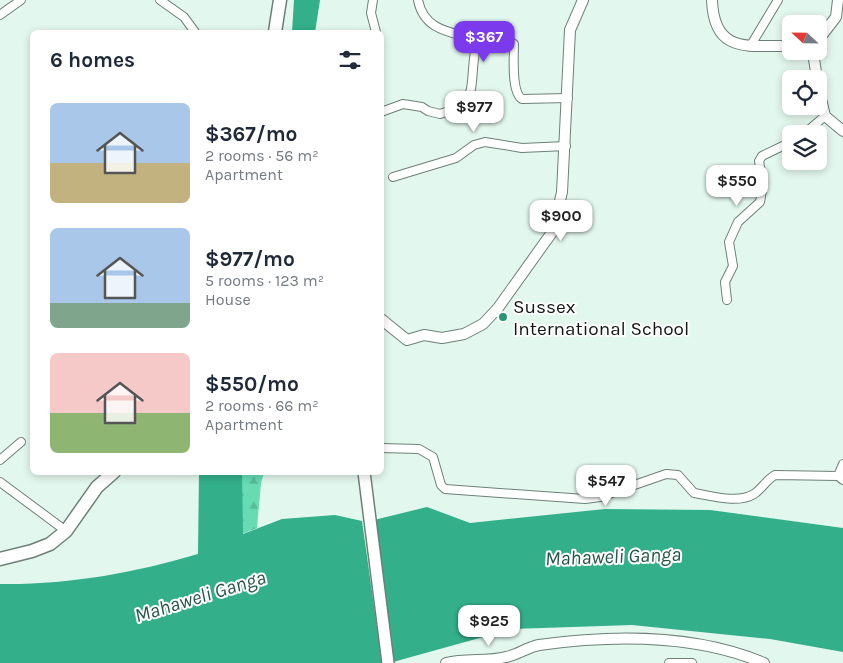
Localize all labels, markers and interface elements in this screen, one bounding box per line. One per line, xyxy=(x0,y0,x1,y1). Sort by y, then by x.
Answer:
north arrow xyxy=(782,15,828,60)
map controls xyxy=(782,15,827,170)
pin: $367 xyxy=(454,20,514,63)
text: $367 xyxy=(465,27,503,46)
icon: filters xyxy=(336,46,364,74)
text: 6 homes xyxy=(50,48,135,72)
button: locate xyxy=(782,70,827,115)
pin: $977 xyxy=(444,90,504,133)
text: $977 xyxy=(456,97,492,116)
text: $367/mo xyxy=(205,122,297,146)
icon: home xyxy=(90,123,150,183)
button: layers xyxy=(782,125,827,170)
text: 2 rooms · 56 m² xyxy=(205,146,319,165)
pin: $550 xyxy=(707,164,767,207)
text: Apartment xyxy=(205,165,283,184)
text: $550 xyxy=(717,171,757,190)
pin: $900 xyxy=(531,200,591,242)
text: $900 xyxy=(540,206,582,225)
text: $977/mo xyxy=(205,247,295,271)
icon: home xyxy=(90,248,150,308)
text: 5 rooms · 123 m² xyxy=(205,271,324,290)
text: House xyxy=(205,290,251,309)
place label: Sussex International School xyxy=(513,296,689,340)
marker: Sussex International School xyxy=(497,311,509,323)
text: $550/mo xyxy=(205,372,299,396)
icon: home xyxy=(90,373,150,433)
text: 2 rooms · 66 m² xyxy=(205,396,319,415)
text: Apartment xyxy=(205,415,283,434)
pin: $547 xyxy=(576,464,636,507)
text: $547 xyxy=(587,471,625,490)
water label: Mahaweli Ganga xyxy=(545,543,681,570)
water label: Mahaweli Ganga xyxy=(132,566,269,627)
pin: $925 xyxy=(459,604,519,647)
text: $925 xyxy=(469,611,509,630)

